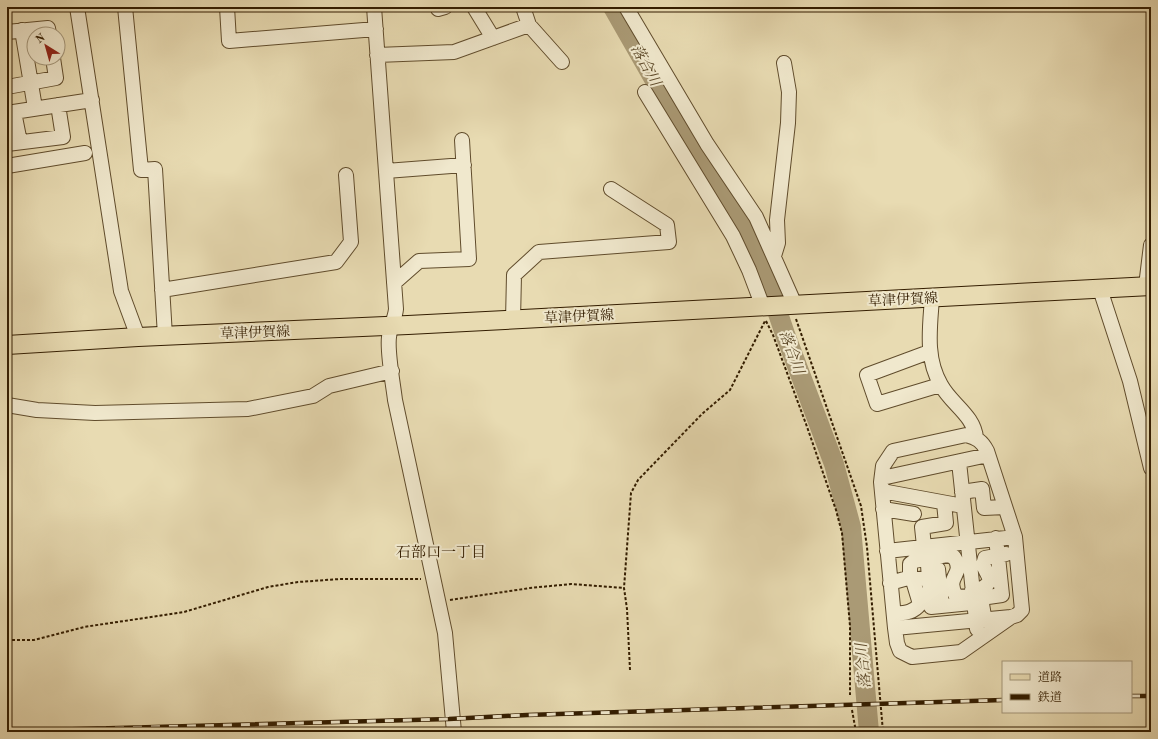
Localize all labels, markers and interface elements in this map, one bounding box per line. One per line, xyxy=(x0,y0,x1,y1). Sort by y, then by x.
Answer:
north arrow xyxy=(26,26,66,66)
text: N xyxy=(34,32,48,46)
water label: 落合川 xyxy=(627,41,665,91)
street label: 草津伊賀線 xyxy=(868,290,938,309)
street label: 草津伊賀線 xyxy=(544,307,614,326)
street label: 草津伊賀線 xyxy=(220,324,290,341)
water label: 落合川 xyxy=(776,328,808,378)
district label: 石部口一丁目 xyxy=(396,544,486,561)
water label: 落合川 xyxy=(853,641,874,689)
legend xyxy=(1002,661,1132,713)
text: 道路 xyxy=(1038,670,1062,684)
text: 鉄道 xyxy=(1037,690,1062,704)

